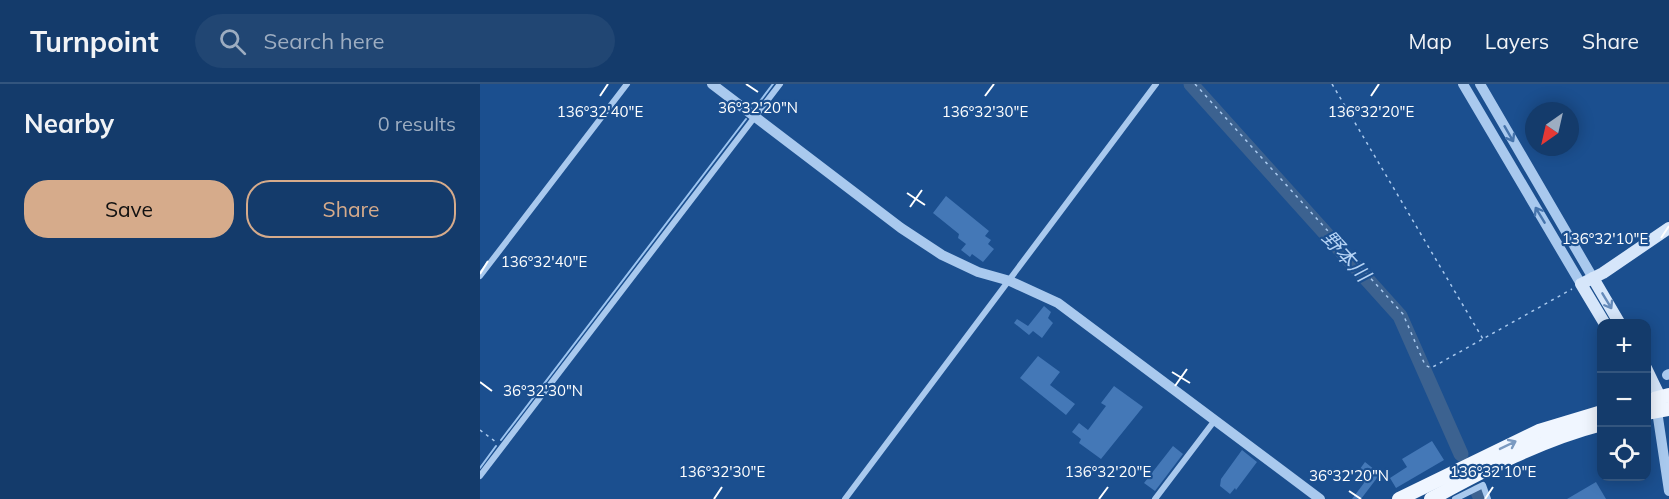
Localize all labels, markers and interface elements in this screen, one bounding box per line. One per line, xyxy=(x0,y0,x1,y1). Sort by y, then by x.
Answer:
search box xyxy=(195,14,615,68)
text: Turnpoint xyxy=(30,24,159,59)
icon: search xyxy=(216,25,249,58)
text: Search here xyxy=(264,27,384,55)
text: Map xyxy=(1409,28,1452,54)
text: Layers xyxy=(1485,28,1549,54)
text: Share xyxy=(1582,28,1639,54)
text: 36°32'20"N xyxy=(718,98,798,117)
text: 136°32'40"E xyxy=(557,102,643,121)
text: 136°32'30"E xyxy=(942,102,1028,121)
text: 136°32'20"E xyxy=(1328,102,1414,121)
north arrow xyxy=(1525,102,1579,156)
text: Nearby xyxy=(24,107,114,140)
text: 0 results xyxy=(378,111,456,136)
one-way arrow xyxy=(1504,125,1516,142)
button: Save xyxy=(24,180,234,238)
button: Share xyxy=(246,180,456,238)
one-way arrow xyxy=(1534,207,1546,224)
water label: 野本川 xyxy=(1317,225,1377,288)
text: 136°32'10"E xyxy=(1562,229,1648,248)
text: 136°32'40"E xyxy=(501,252,587,271)
one-way arrow xyxy=(1601,292,1613,309)
map controls xyxy=(1597,319,1651,481)
button: + xyxy=(1597,319,1651,373)
button: − xyxy=(1597,373,1651,427)
text: 36°32'30"N xyxy=(503,381,583,400)
button: locate xyxy=(1597,427,1651,481)
one-way arrow xyxy=(1499,439,1517,451)
text: 136°32'30"E xyxy=(679,462,765,481)
text: 136°32'20"E xyxy=(1065,462,1151,481)
text: 136°32'10"E xyxy=(1450,462,1536,481)
text: 36°32'20"N xyxy=(1309,466,1389,485)

